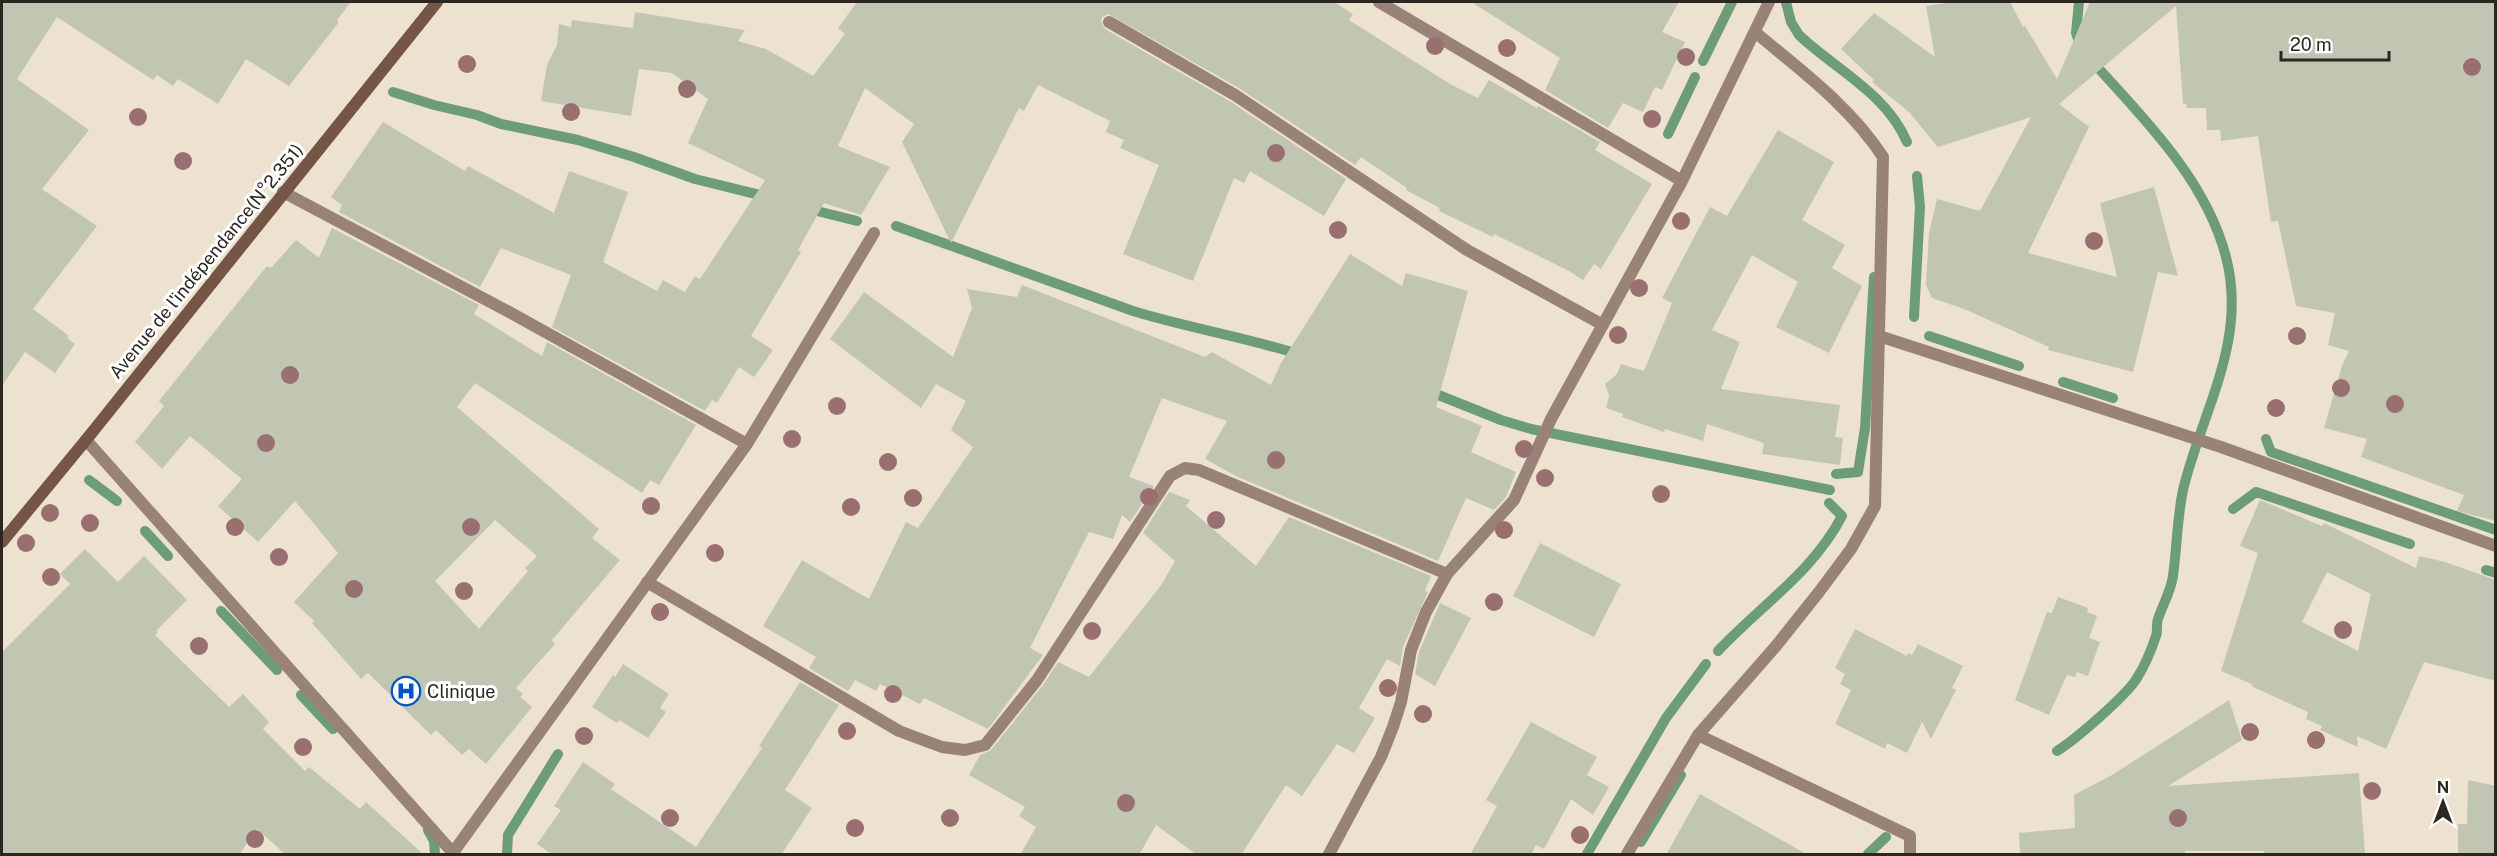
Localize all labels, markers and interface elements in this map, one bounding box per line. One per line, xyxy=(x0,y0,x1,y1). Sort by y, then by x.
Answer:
scale bar xyxy=(2281,24,2389,62)
text: 20 m xyxy=(2290,34,2332,55)
street label: Avenue de l'indépendance(N°2.351) xyxy=(105,140,307,382)
hospital icon: Clinique xyxy=(390,675,422,707)
place label: Clinique xyxy=(427,681,496,702)
north arrow xyxy=(2413,772,2473,832)
text: N xyxy=(2437,778,2449,797)

